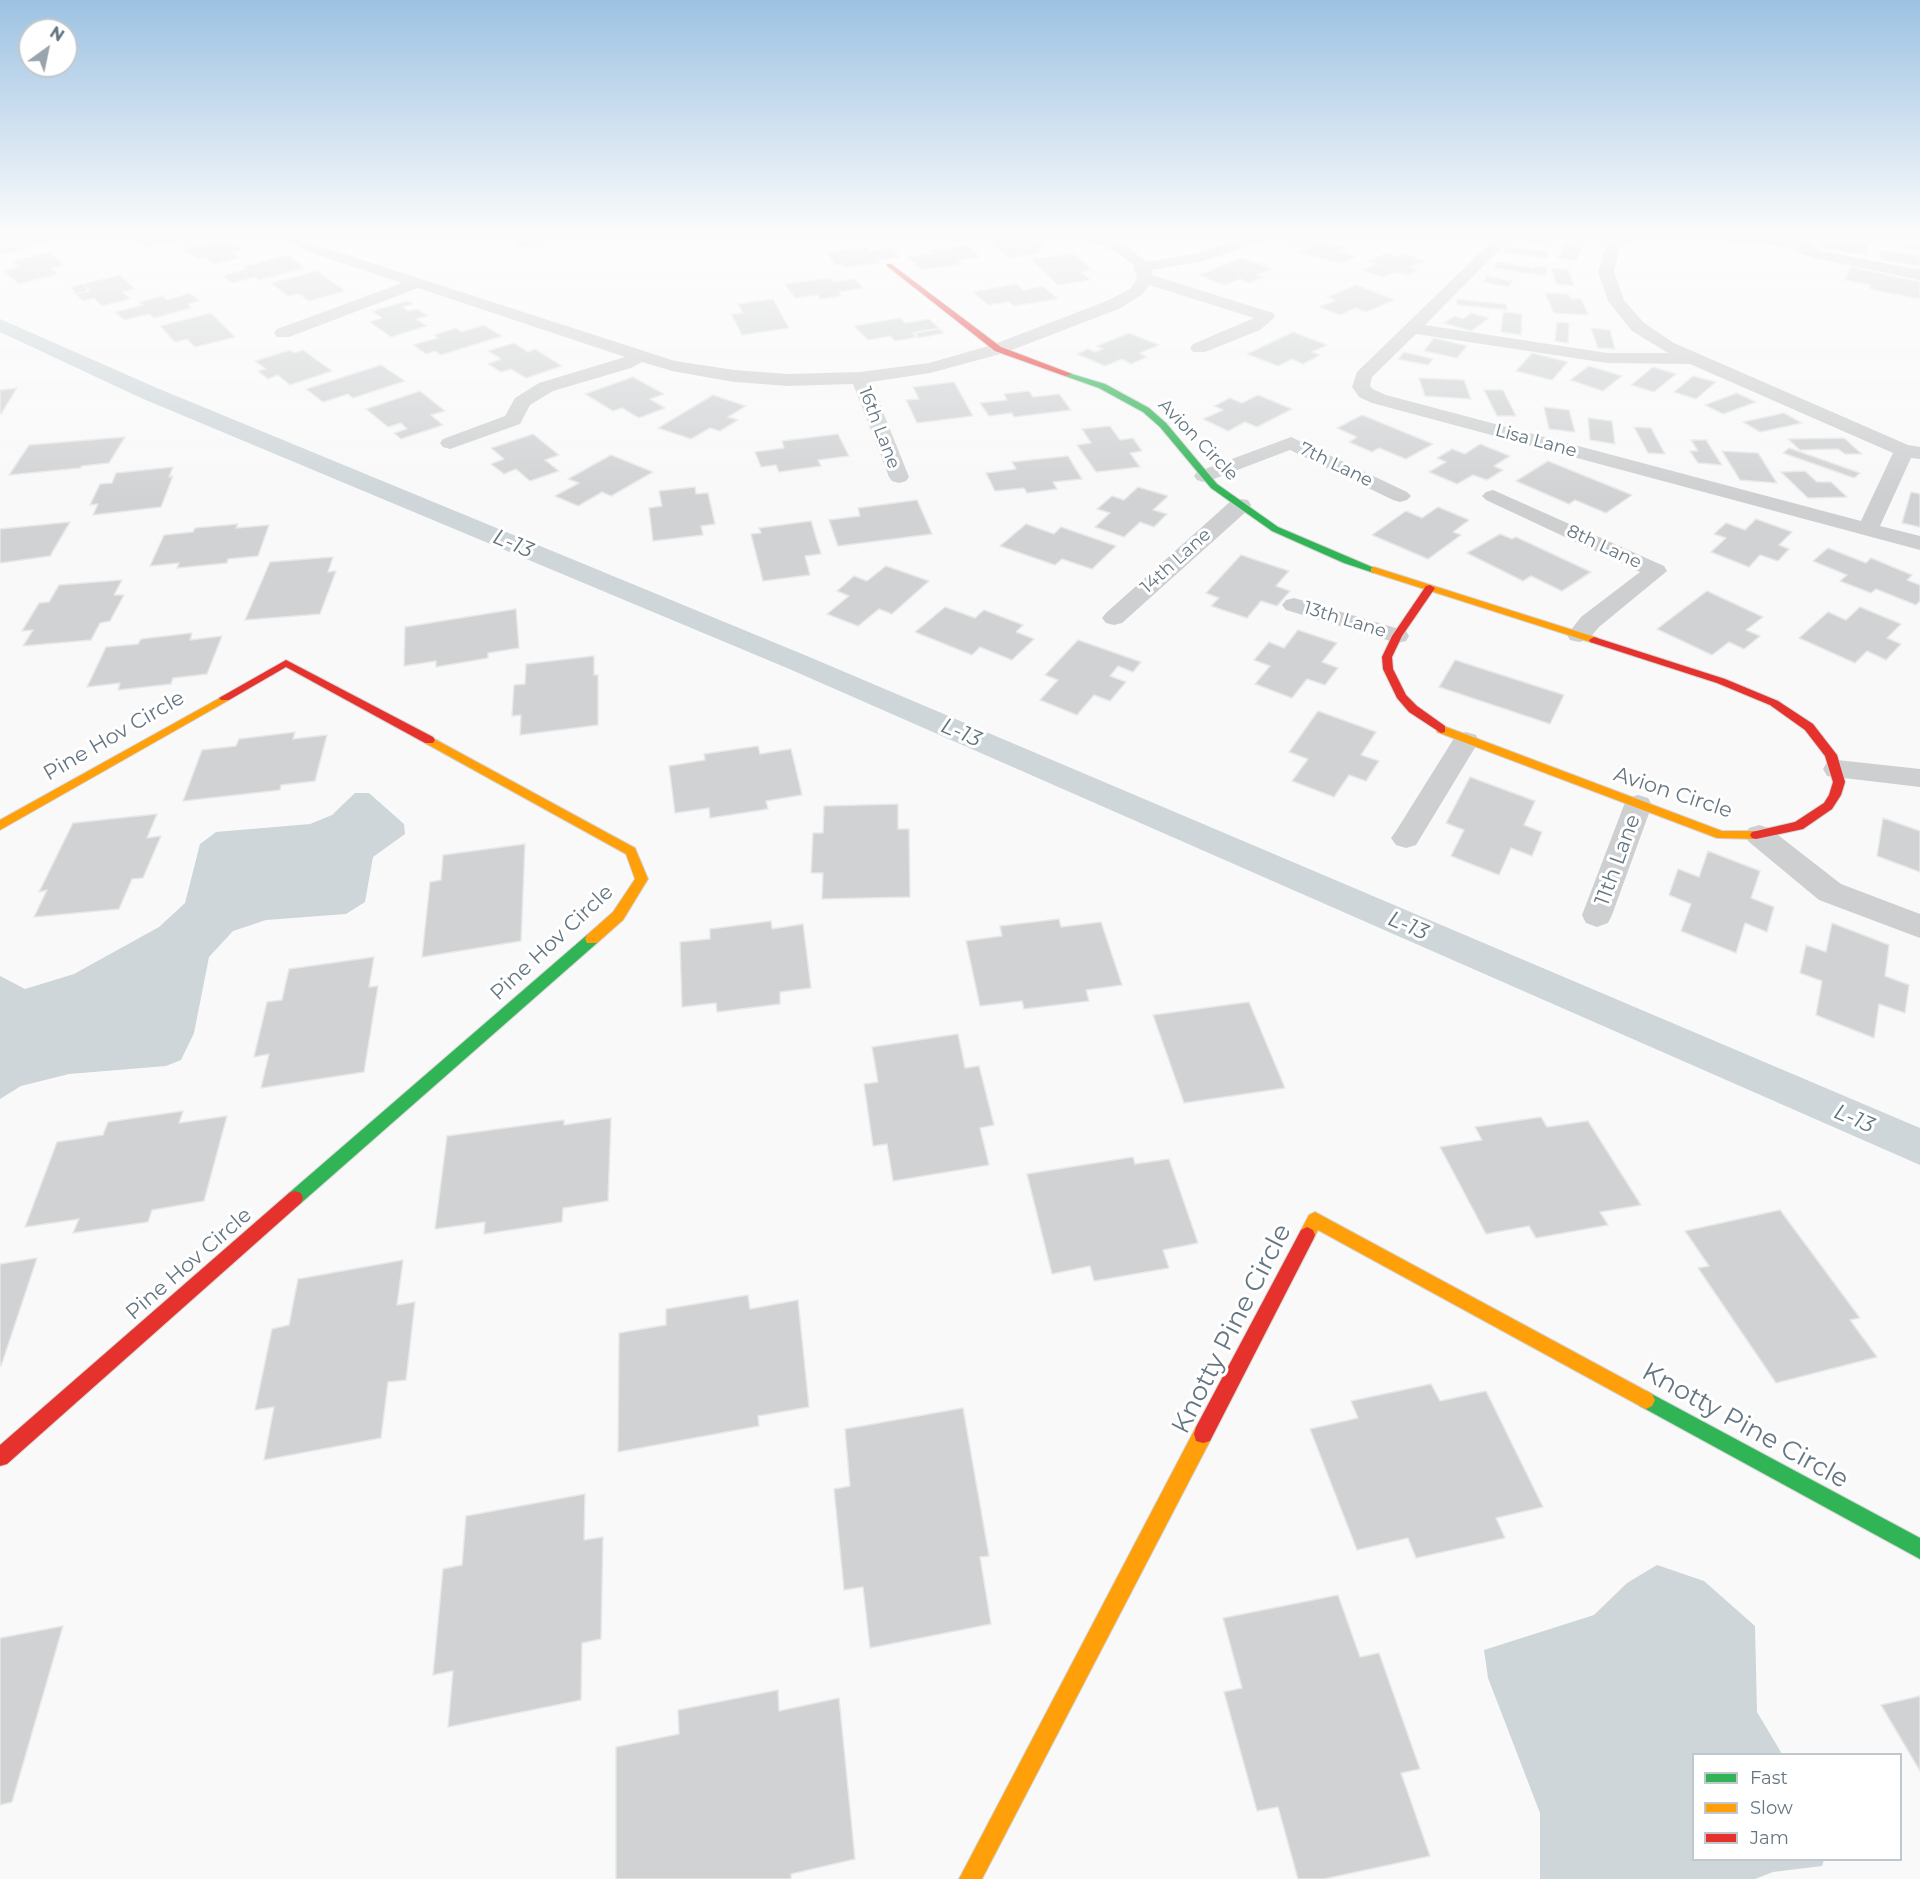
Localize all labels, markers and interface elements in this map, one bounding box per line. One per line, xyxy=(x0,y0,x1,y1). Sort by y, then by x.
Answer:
north arrow xyxy=(18,18,78,78)
text: N xyxy=(46,23,68,46)
street label: 16th Lane xyxy=(854,384,904,472)
street label: Avion Circle xyxy=(1154,395,1242,485)
street label: Lisa Lane xyxy=(1493,420,1579,462)
street label: 7th Lane xyxy=(1296,438,1376,492)
street label: 8th Lane xyxy=(1563,520,1645,574)
water label: L-13 xyxy=(489,524,537,564)
street label: 14th Lane xyxy=(1137,524,1215,598)
street label: 13th Lane xyxy=(1301,597,1389,643)
street label: Pine Hov Circle xyxy=(39,685,189,787)
water label: L-13 xyxy=(937,713,985,753)
street label: Avion Circle xyxy=(1611,762,1735,824)
street label: 11th Lane xyxy=(1590,811,1646,909)
street label: Pine Hov Circle xyxy=(485,880,619,1006)
water label: L-13 xyxy=(1384,906,1432,946)
water label: L-13 xyxy=(1830,1099,1878,1139)
street label: Pine Hov Circle xyxy=(121,1202,257,1326)
street label: Knotty Pine Circle xyxy=(1166,1219,1298,1439)
street label: Knotty Pine Circle xyxy=(1636,1356,1854,1496)
legend xyxy=(1692,1753,1902,1861)
text: Fast xyxy=(1750,1767,1788,1789)
text: Slow xyxy=(1750,1797,1793,1819)
text: Jam xyxy=(1750,1827,1789,1849)

